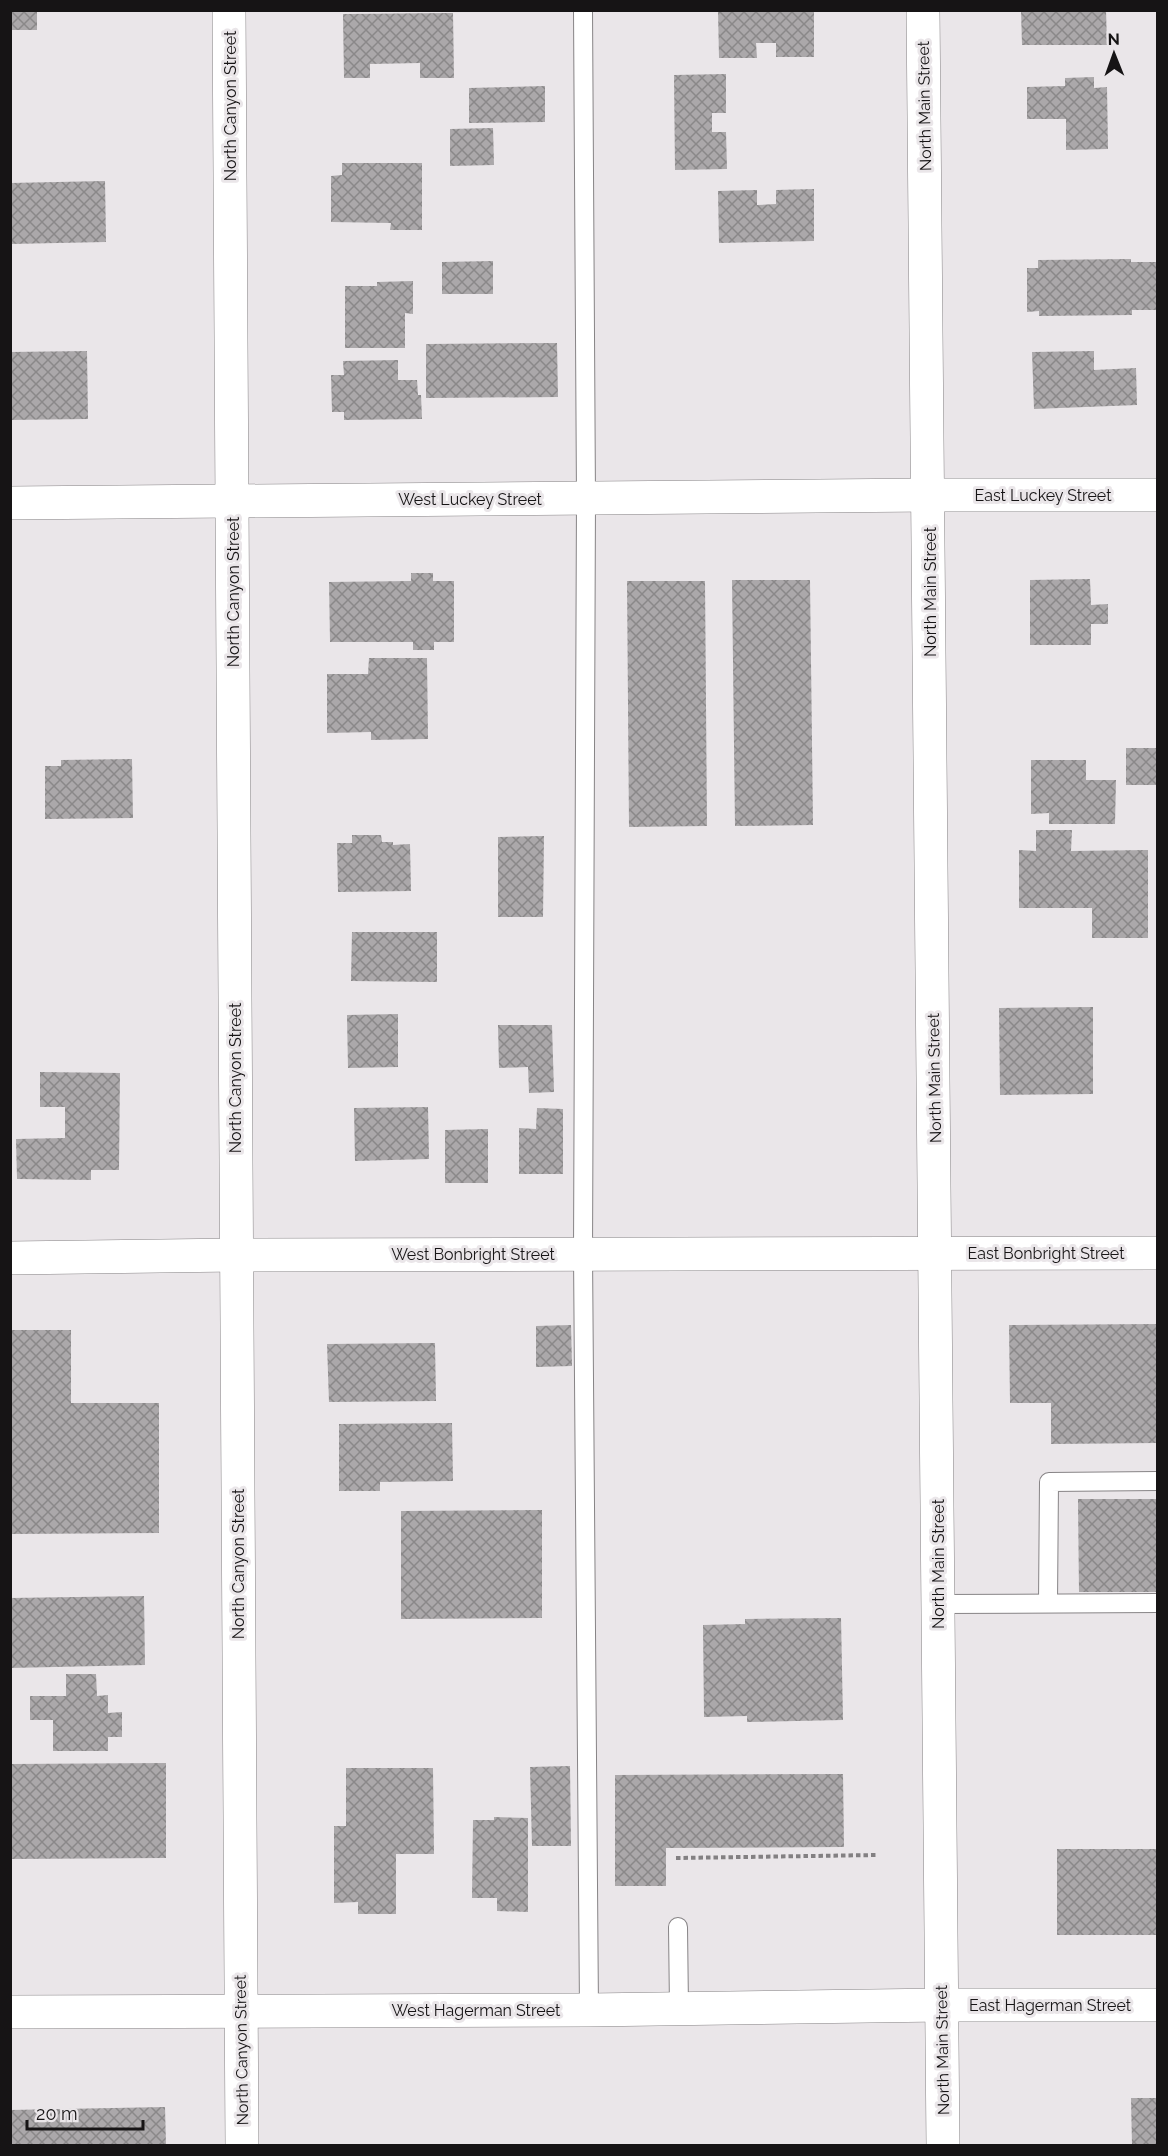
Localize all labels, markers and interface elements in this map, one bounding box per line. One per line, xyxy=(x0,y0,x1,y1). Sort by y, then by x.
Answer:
north arrow xyxy=(1084,24,1144,84)
street label: North Canyon Street xyxy=(221,30,240,181)
text: N xyxy=(1107,30,1120,49)
street label: North Main Street xyxy=(914,40,935,171)
street label: East Luckey Street xyxy=(974,486,1112,505)
street label: West Luckey Street xyxy=(398,490,542,509)
street label: North Canyon Street xyxy=(224,516,243,667)
street label: North Main Street xyxy=(921,526,940,657)
street label: North Canyon Street xyxy=(226,1002,245,1153)
street label: North Main Street xyxy=(924,1012,945,1143)
street label: East Bonbright Street xyxy=(968,1244,1125,1263)
street label: West Bonbright Street xyxy=(391,1245,555,1264)
street label: North Canyon Street xyxy=(229,1488,248,1639)
street label: North Main Street xyxy=(929,1498,948,1629)
street label: North Canyon Street xyxy=(231,1974,252,2125)
street label: North Main Street xyxy=(932,1984,953,2115)
street label: East Hagerman Street xyxy=(969,1996,1132,2015)
street label: West Hagerman Street xyxy=(392,2001,561,2020)
scale bar xyxy=(27,2093,142,2131)
text: 20 m xyxy=(36,2103,78,2124)

